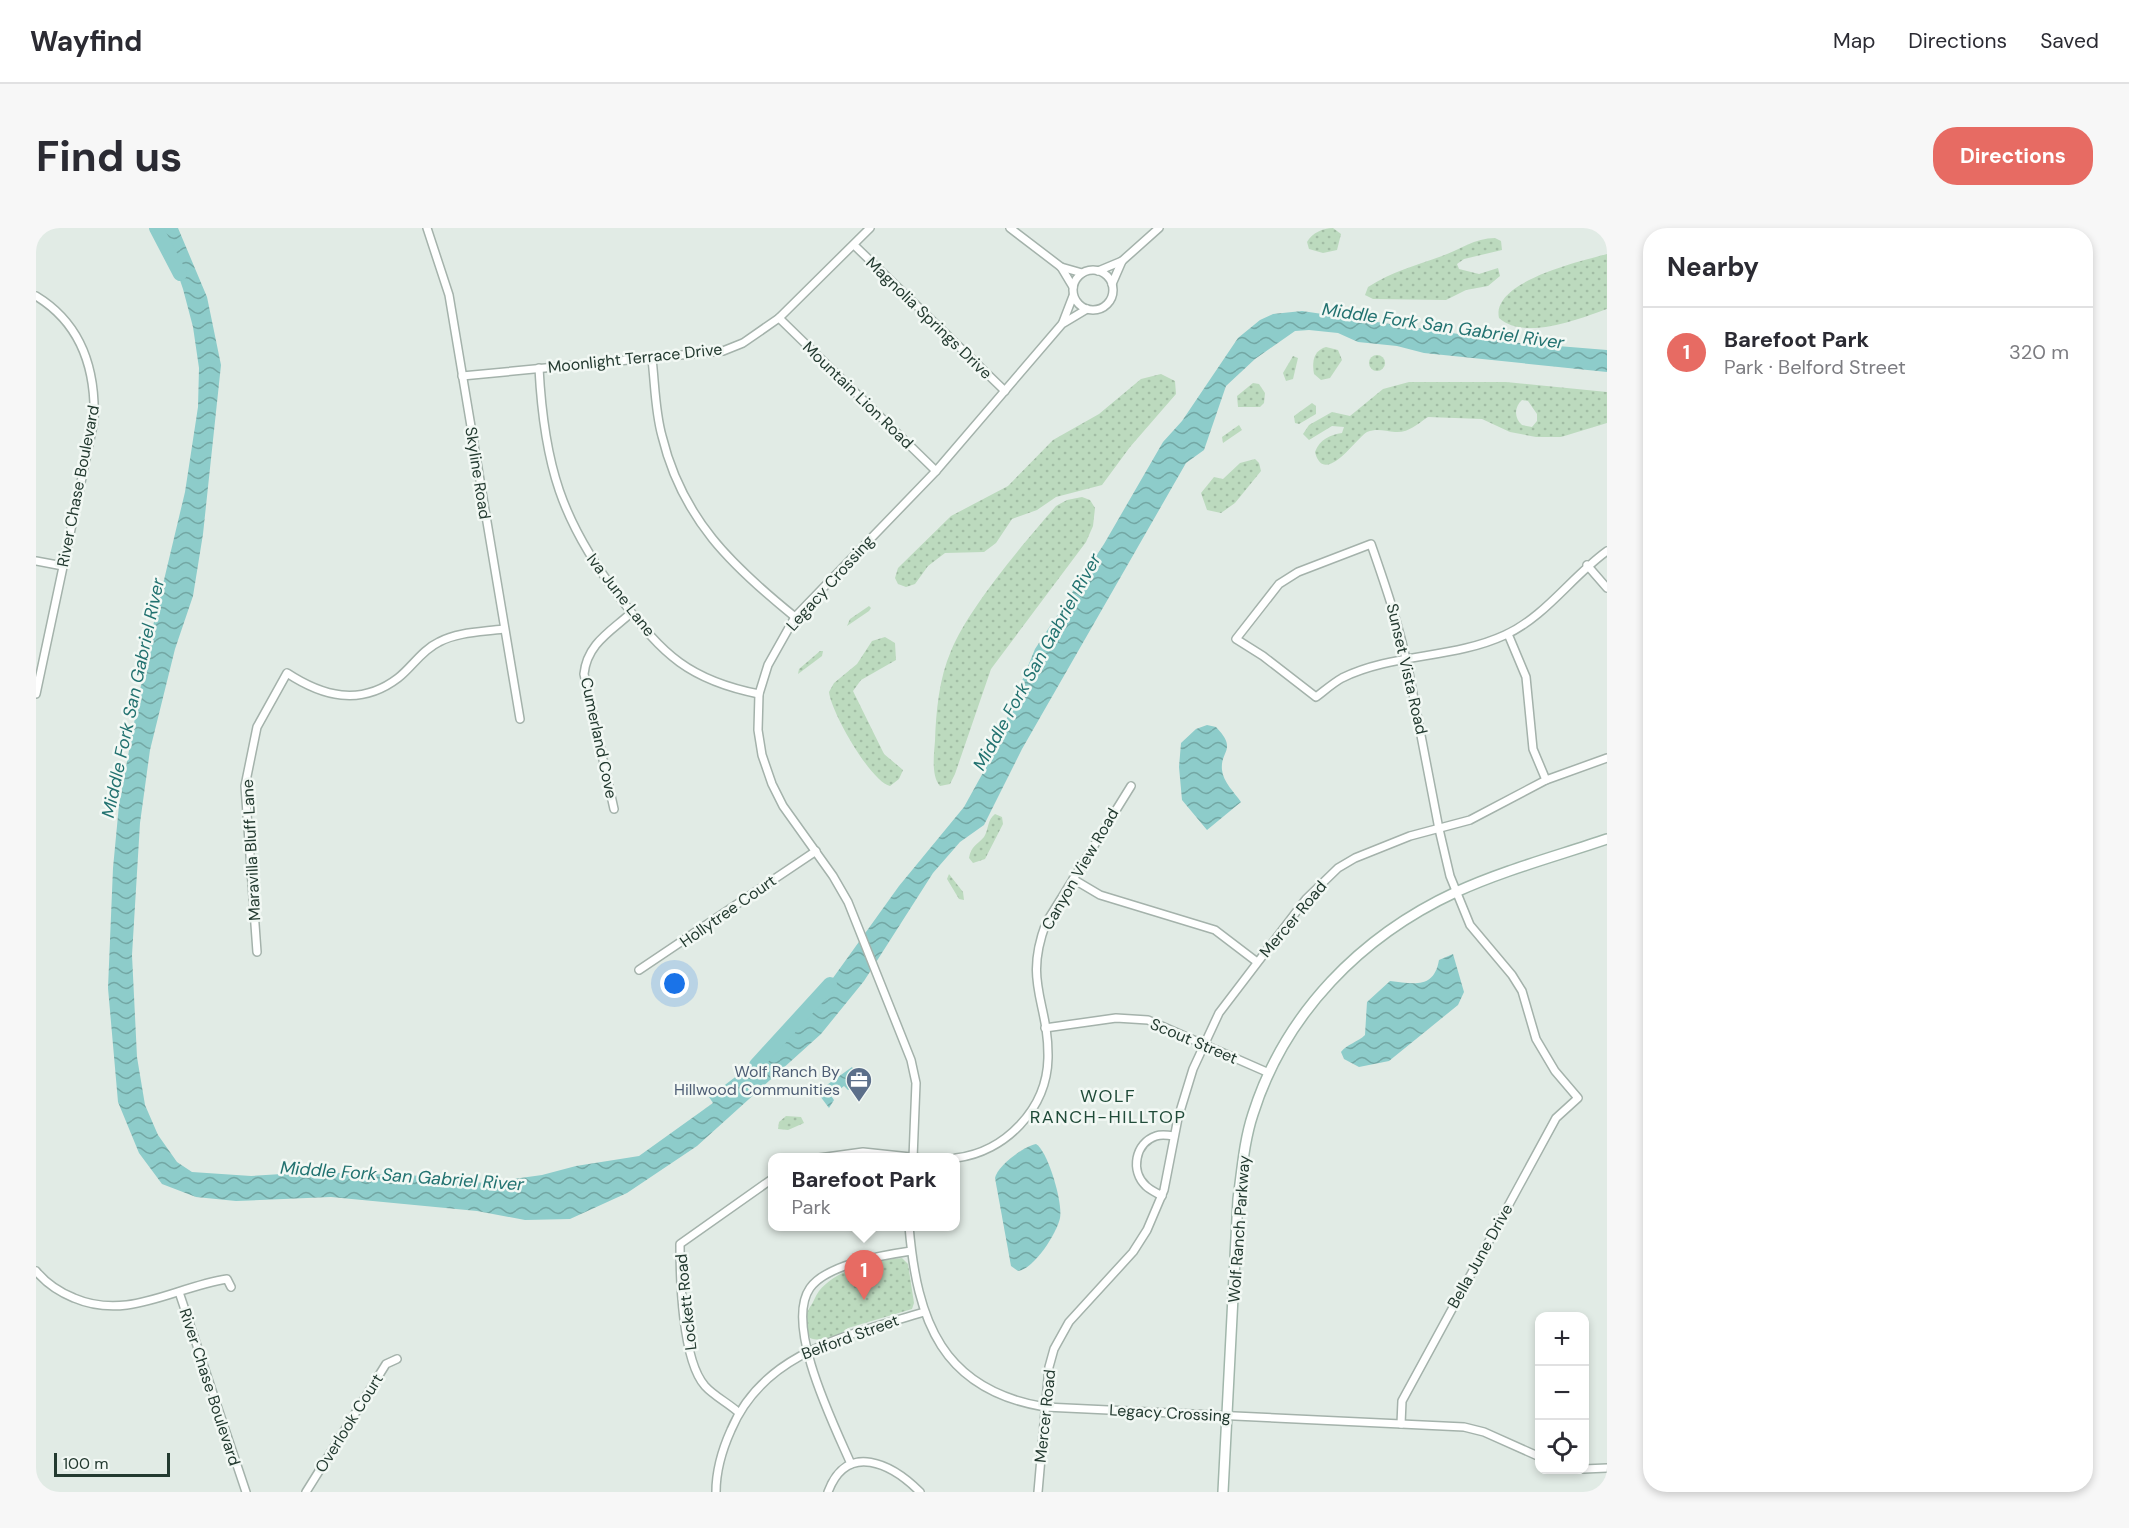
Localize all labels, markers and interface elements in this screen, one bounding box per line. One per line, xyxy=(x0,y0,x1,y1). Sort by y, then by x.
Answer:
text: Wayfind xyxy=(30,23,142,60)
text: Map xyxy=(1833,27,1875,55)
text: Directions xyxy=(1908,27,2007,55)
text: Saved xyxy=(2040,27,2099,55)
button: Directions xyxy=(1933,127,2093,185)
text: Find us xyxy=(36,129,182,184)
text: Nearby xyxy=(1667,250,1759,284)
street label: Magnolia Springs Drive xyxy=(861,252,997,384)
water label: Middle Fork San Gabriel River xyxy=(1320,297,1567,355)
text: Barefoot Park xyxy=(1724,325,1869,354)
street label: Mountain Lion Road xyxy=(798,337,918,453)
street label: Moonlight Terrace Drive xyxy=(547,338,723,378)
text: 1 xyxy=(1683,339,1690,365)
text: 320 m xyxy=(2009,339,2069,365)
text: Park · Belford Street xyxy=(1724,354,1906,380)
street label: River Chase Boulevard xyxy=(52,403,104,569)
street label: Skyline Road xyxy=(460,425,496,521)
street label: Legacy Crossing xyxy=(781,531,879,635)
water label: Middle Fork San Gabriel River xyxy=(967,548,1107,775)
street label: Iva June Lane xyxy=(582,549,660,641)
water label: Middle Fork San Gabriel River xyxy=(96,575,170,820)
street label: Sunset Vista Road xyxy=(1382,601,1432,737)
street label: Cumerland Cove xyxy=(576,675,622,801)
street label: Maravilla Bluff Lane xyxy=(237,779,265,921)
street label: Canyon View Road xyxy=(1037,804,1123,934)
street label: Hollytree Court xyxy=(676,870,780,952)
street label: Mercer Road xyxy=(1255,876,1331,962)
your location xyxy=(660,969,689,998)
street label: Scout Street xyxy=(1147,1013,1241,1069)
place label: Wolf Ranch By Hillwood Communities xyxy=(674,1061,840,1100)
office icon: Wolf Ranch By Hillwood Communities xyxy=(844,1065,874,1103)
district label: WOLF RANCH-HILLTOP xyxy=(1030,1084,1186,1129)
popup xyxy=(768,1153,960,1231)
street label: Wolf Ranch Parkway xyxy=(1223,1154,1255,1304)
water label: Middle Fork San Gabriel River xyxy=(279,1156,526,1197)
text: Barefoot Park xyxy=(791,1165,937,1194)
text: Park xyxy=(791,1194,831,1220)
street label: Bella June Drive xyxy=(1443,1200,1517,1312)
pin: 1 xyxy=(844,1250,884,1300)
street label: Lockett Road xyxy=(670,1253,702,1351)
street label: River Chase Boulevard xyxy=(175,1306,245,1468)
street label: Belford Street xyxy=(798,1310,902,1364)
map controls xyxy=(1535,1312,1589,1474)
button: + xyxy=(1535,1312,1589,1366)
button: − xyxy=(1535,1366,1589,1420)
street label: Mercer Road xyxy=(1030,1368,1060,1464)
street label: Overlook Court xyxy=(310,1370,388,1476)
street label: Legacy Crossing xyxy=(1109,1399,1231,1427)
button: locate xyxy=(1535,1420,1589,1474)
scale bar xyxy=(54,1450,170,1478)
text: 100 m xyxy=(63,1453,108,1474)

